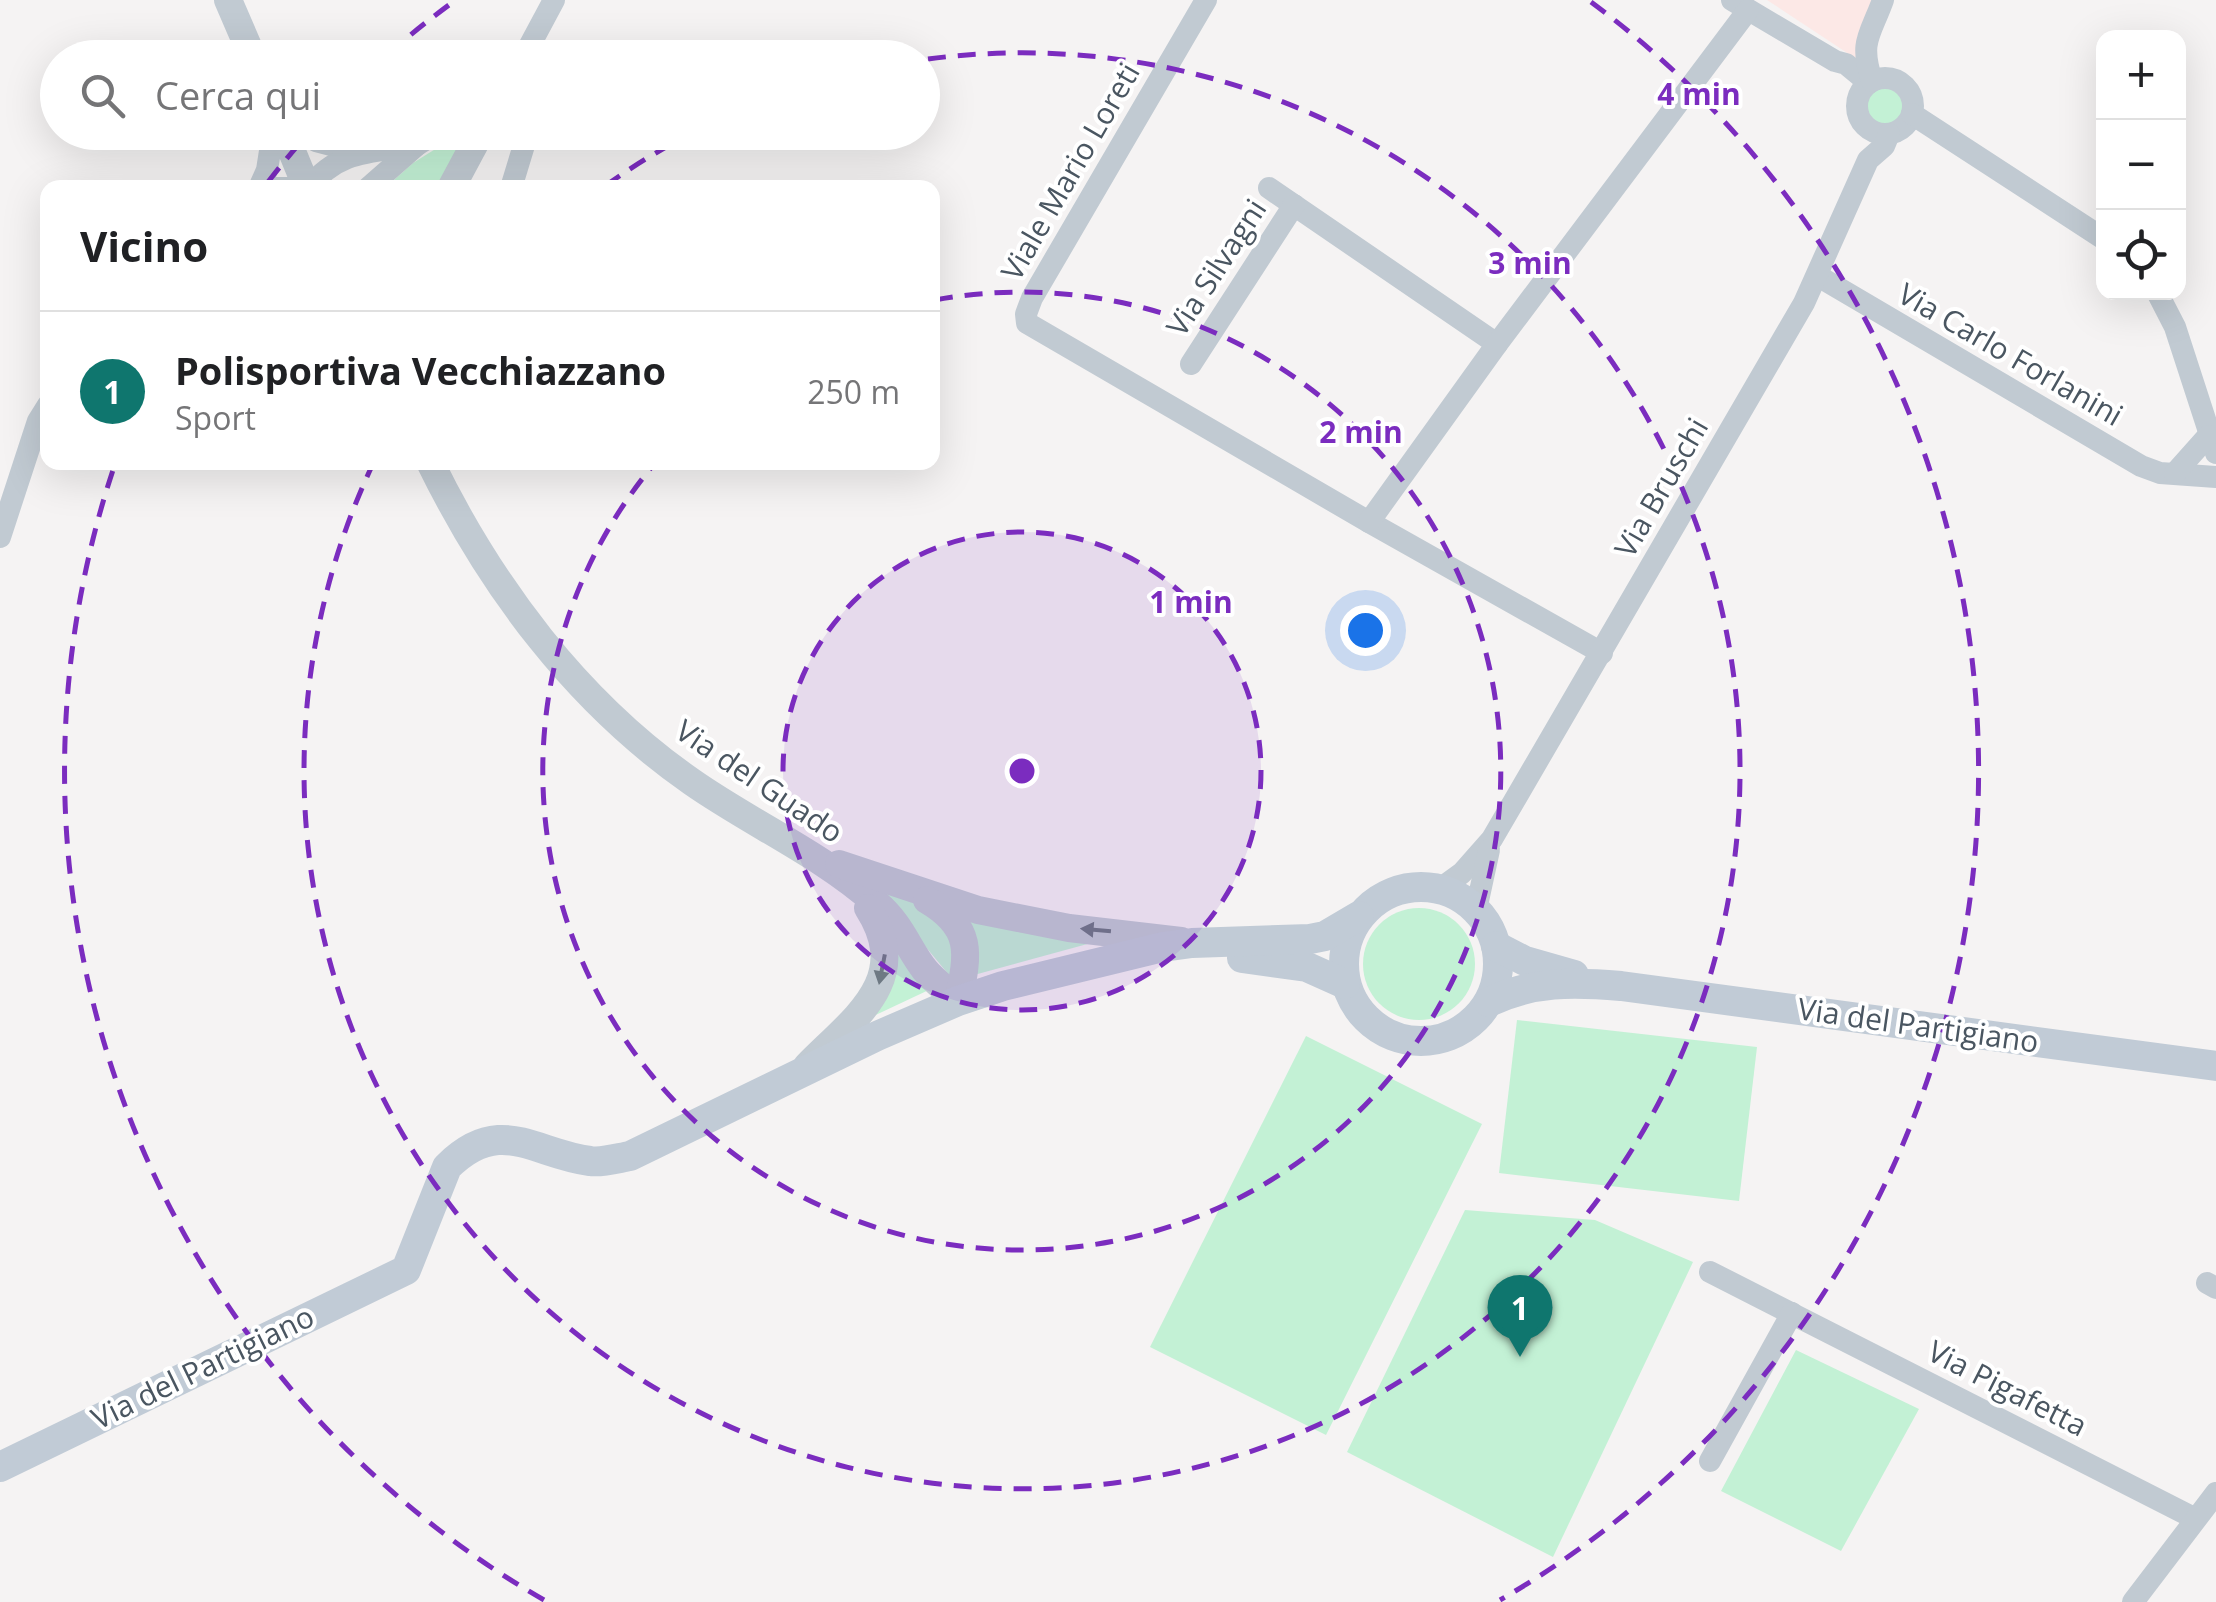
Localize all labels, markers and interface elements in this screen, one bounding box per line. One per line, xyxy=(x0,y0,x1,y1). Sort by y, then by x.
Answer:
map controls xyxy=(2096,30,2186,300)
button: + xyxy=(2096,30,2186,120)
search box xyxy=(40,40,940,150)
street label: Viale Mario Loreti xyxy=(991,55,1149,287)
icon: search xyxy=(75,68,130,123)
text: Cerca qui xyxy=(155,69,321,121)
text: 4 min xyxy=(1657,73,1741,114)
button: − xyxy=(2096,120,2186,210)
street label: Via Silvagni xyxy=(1156,191,1275,344)
button: locate xyxy=(2096,210,2186,300)
text: Vicino xyxy=(80,217,208,274)
text: 3 min xyxy=(1488,242,1572,283)
street label: Via Carlo Forlanini xyxy=(1891,273,2131,435)
text: Polisportiva Vecchiazzano xyxy=(175,344,666,396)
text: 1 xyxy=(103,370,122,413)
text: 250 m xyxy=(807,370,900,413)
text: Sport xyxy=(175,396,256,439)
street label: Via Bruschi xyxy=(1604,410,1717,564)
text: 2 min xyxy=(1319,411,1403,452)
text: 1 min xyxy=(1149,581,1233,622)
your location xyxy=(1340,605,1391,656)
street label: Via del Guado xyxy=(668,710,852,852)
centre of rings xyxy=(1004,753,1040,789)
one-way arrow xyxy=(1079,922,1111,938)
one-way arrow xyxy=(874,954,889,985)
street label: Via del Partigiano xyxy=(1795,987,2041,1062)
pin: 1 xyxy=(1488,1274,1552,1357)
street label: Via del Partigiano xyxy=(84,1295,320,1438)
street label: Via Pigafetta xyxy=(1921,1330,2094,1445)

